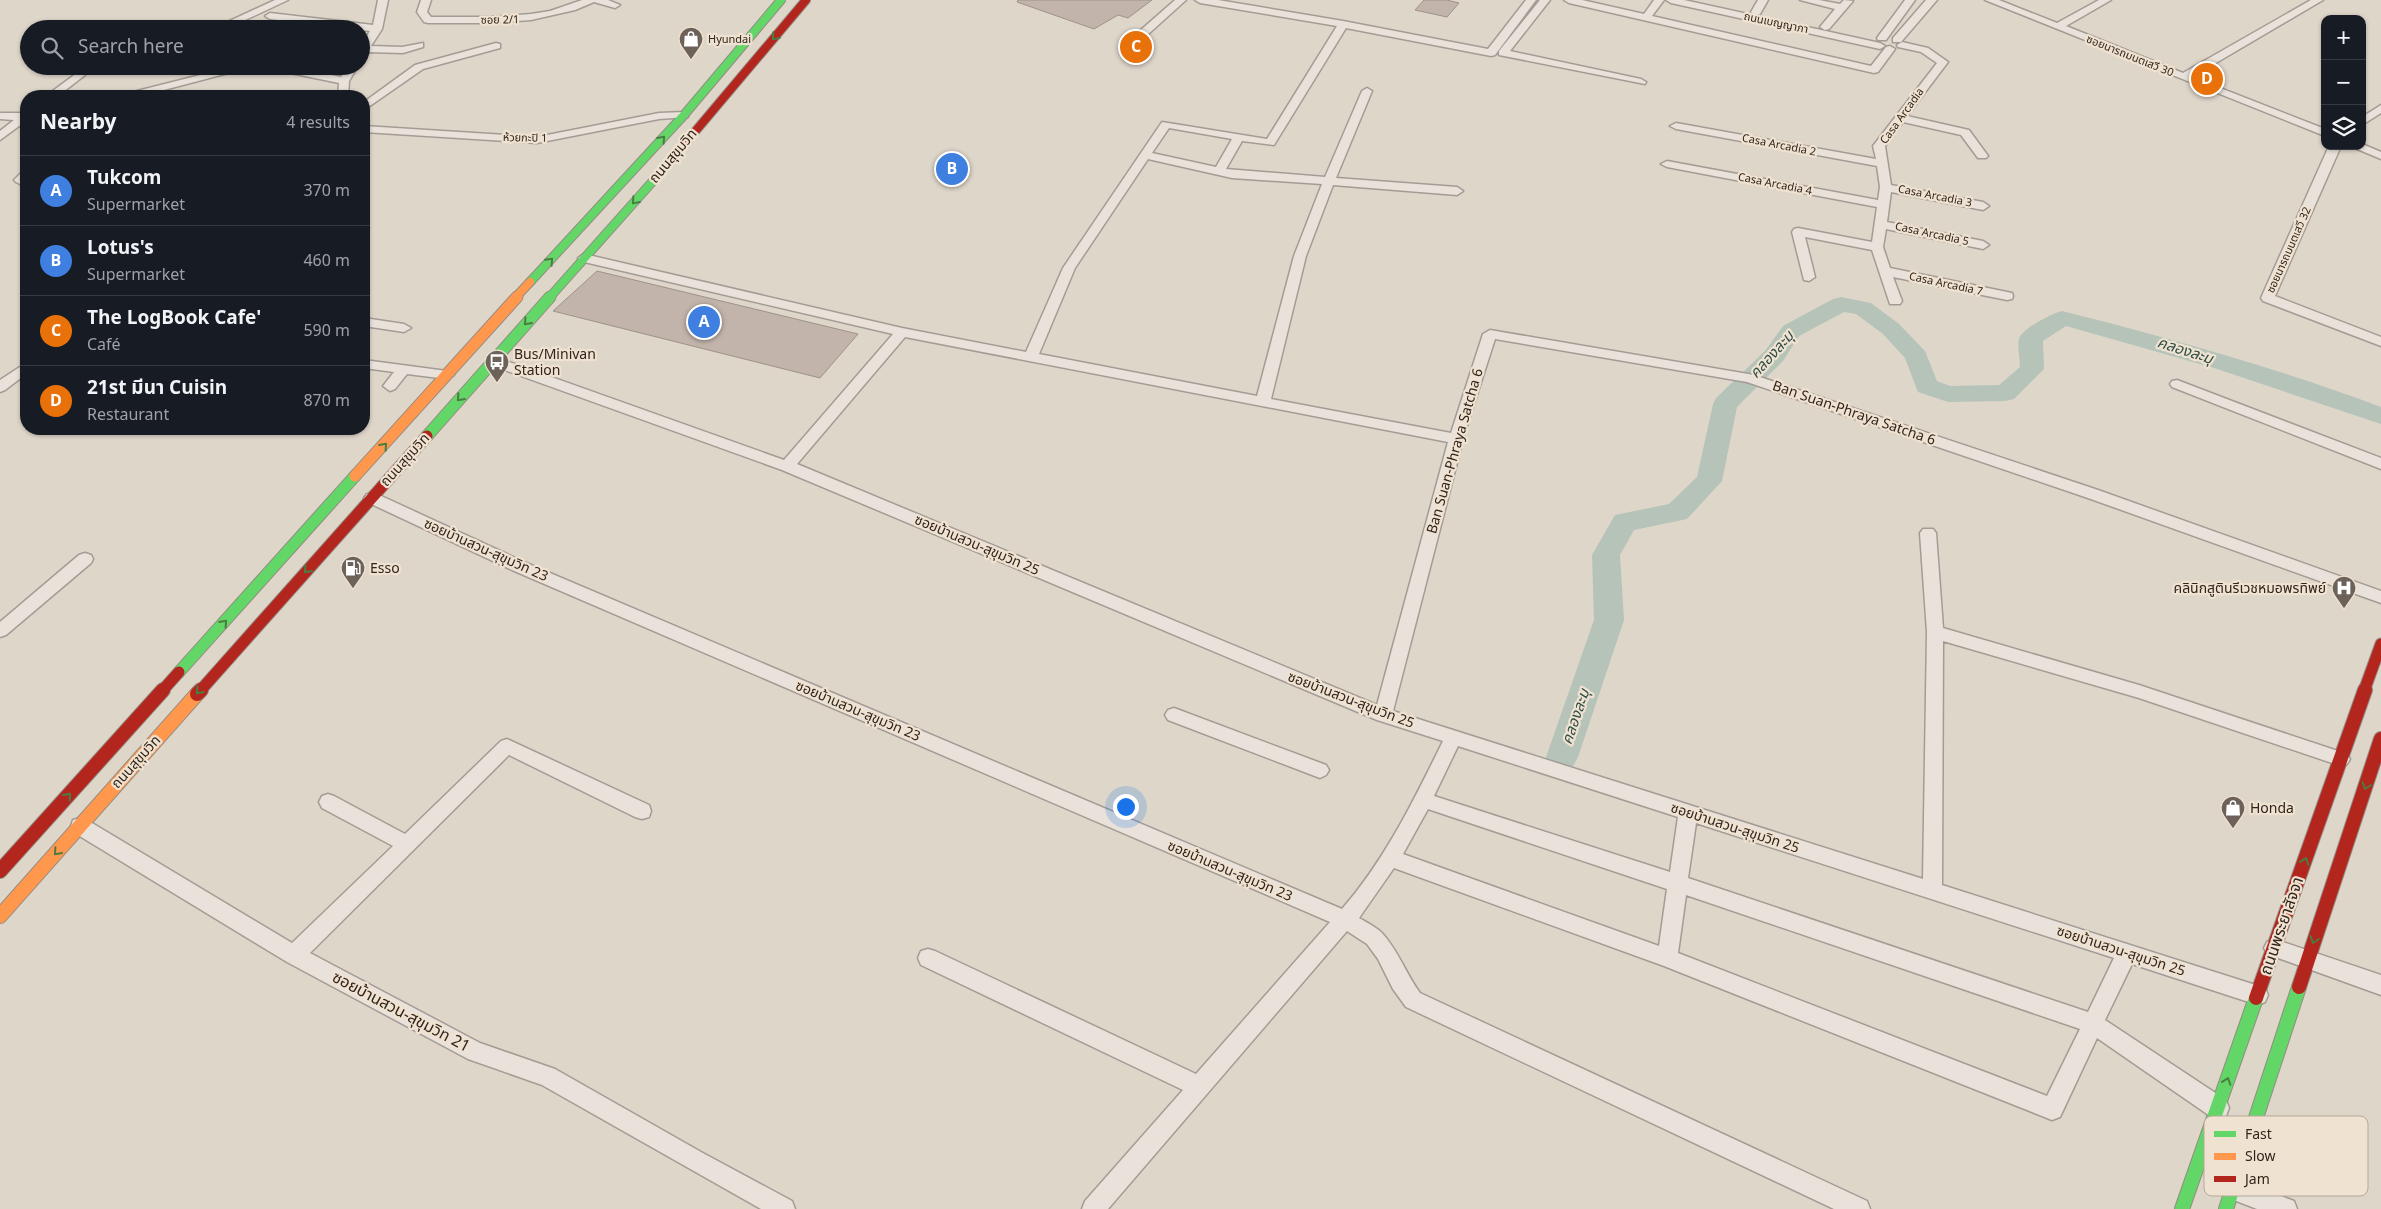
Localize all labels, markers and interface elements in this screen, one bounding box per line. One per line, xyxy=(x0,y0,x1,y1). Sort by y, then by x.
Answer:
street label: ถนนเบญญาภา xyxy=(1742,8,1810,38)
street label: ซอย 2/1 xyxy=(481,11,519,29)
map controls xyxy=(2321,15,2366,150)
button: + xyxy=(2321,15,2366,60)
search box xyxy=(20,20,370,75)
shop icon: Hyundai xyxy=(678,26,704,60)
pin: C xyxy=(1120,28,1152,66)
place label: Hyundai xyxy=(708,31,751,48)
one-way arrow xyxy=(772,31,780,40)
street label: ซอยนารถมนตเสวี 30 xyxy=(2084,31,2176,81)
text: Search here xyxy=(78,33,184,62)
icon: search xyxy=(38,34,66,62)
pin: D xyxy=(2191,60,2223,98)
button: − xyxy=(2321,60,2366,105)
street label: Casa Arcadia xyxy=(1876,84,1928,148)
button: layers xyxy=(2321,105,2366,150)
text: Nearby xyxy=(40,107,117,138)
text: 4 results xyxy=(286,111,350,135)
street label: ถนนสุขุมวิท xyxy=(644,124,702,188)
street label: ห้วยกะปิ 1 xyxy=(503,129,547,147)
street label: Casa Arcadia 2 xyxy=(1740,129,1818,161)
one-way arrow xyxy=(656,135,665,144)
pin: B xyxy=(936,150,968,188)
text: Tukcom xyxy=(87,164,162,193)
street label: Casa Arcadia 4 xyxy=(1736,168,1814,200)
text: A xyxy=(50,179,62,203)
text: 370 m xyxy=(303,179,350,203)
street label: Casa Arcadia 3 xyxy=(1896,180,1974,212)
text: Supermarket xyxy=(87,193,185,217)
one-way arrow xyxy=(632,195,641,204)
street label: ซอยนารถมนตเสวี 32 xyxy=(2262,204,2316,296)
street label: Casa Arcadia 5 xyxy=(1893,218,1971,250)
text: Lotus's xyxy=(87,234,154,263)
text: B xyxy=(51,249,61,273)
text: 460 m xyxy=(303,249,350,273)
one-way arrow xyxy=(544,257,553,266)
text: Supermarket xyxy=(87,263,185,287)
street label: Casa Arcadia 7 xyxy=(1907,268,1985,300)
pin: A xyxy=(688,303,720,341)
text: The LogBook Cafe' xyxy=(87,304,261,333)
one-way arrow xyxy=(524,317,533,326)
text: C xyxy=(51,319,61,343)
text: 590 m xyxy=(303,319,350,343)
water label: คลองละมุ xyxy=(1744,325,1801,384)
water label: คลองละมุ xyxy=(2154,331,2217,371)
text: Café xyxy=(87,333,121,357)
place label: Bus/Minivan Station xyxy=(514,344,596,381)
bus stop icon: Bus/Minivan Station xyxy=(484,349,510,383)
street label: Ban Suan-Phraya Satcha 6 xyxy=(1421,366,1489,536)
text: 21st มีนา Cuisin xyxy=(87,374,227,403)
street label: Ban Suan-Phraya Satcha 6 xyxy=(1770,375,1938,451)
text: D xyxy=(50,389,62,413)
text: 870 m xyxy=(303,389,350,413)
one-way arrow xyxy=(457,392,466,401)
text: Restaurant xyxy=(87,403,169,427)
street label: ถนนสุขุมวิท xyxy=(375,429,435,491)
one-way arrow xyxy=(378,442,387,451)
street label: ซอยบ้านสวน-สุขุมวิท 25 xyxy=(911,509,1043,581)
street label: ซอยบ้านสวน-สุขุมวิท 23 xyxy=(420,513,552,587)
fuel station icon: Esso xyxy=(340,555,366,589)
place label: Esso xyxy=(370,558,400,579)
one-way arrow xyxy=(304,564,313,573)
hospital icon: คลินิกสูตินรีเวชหมอพรทิพย์ xyxy=(2331,575,2357,609)
place label: คลินิกสูตินรีเวชหมอพรทิพย์ xyxy=(2174,578,2326,599)
one-way arrow xyxy=(218,620,227,629)
street label: ซอยบ้านสวน-สุขุมวิท 25 xyxy=(1285,666,1417,734)
street label: ซอยบ้านสวน-สุขุมวิท 23 xyxy=(792,675,924,747)
water label: คลองละมุ xyxy=(1556,684,1597,748)
one-way arrow xyxy=(196,686,205,695)
street label: ถนนสุขุมวิท xyxy=(106,731,166,793)
one-way arrow xyxy=(2361,781,2371,789)
one-way arrow xyxy=(62,793,71,802)
your location xyxy=(1113,794,1139,820)
shop icon: Honda xyxy=(2220,795,2246,829)
street label: ซอยบ้านสวน-สุขุมวิท 25 xyxy=(1668,797,1802,859)
place label: Honda xyxy=(2250,798,2294,819)
street label: ซอยบ้านสวน-สุขุมวิท 23 xyxy=(1164,835,1296,907)
one-way arrow xyxy=(54,847,63,856)
one-way arrow xyxy=(2299,857,2309,866)
street label: ถนนพระยาสัจจา xyxy=(2254,874,2310,978)
street label: ซอยบ้านสวน-สุขุมวิท 25 xyxy=(2054,920,2188,982)
one-way arrow xyxy=(2310,935,2320,944)
street label: ซอยบ้านสวน-สุขุมวิท 21 xyxy=(328,965,474,1059)
one-way arrow xyxy=(2221,1077,2231,1085)
legend xyxy=(2204,1116,2368,1196)
text: Fast xyxy=(2245,1124,2272,1145)
text: Slow xyxy=(2245,1146,2276,1167)
text: Jam xyxy=(2243,1169,2270,1190)

